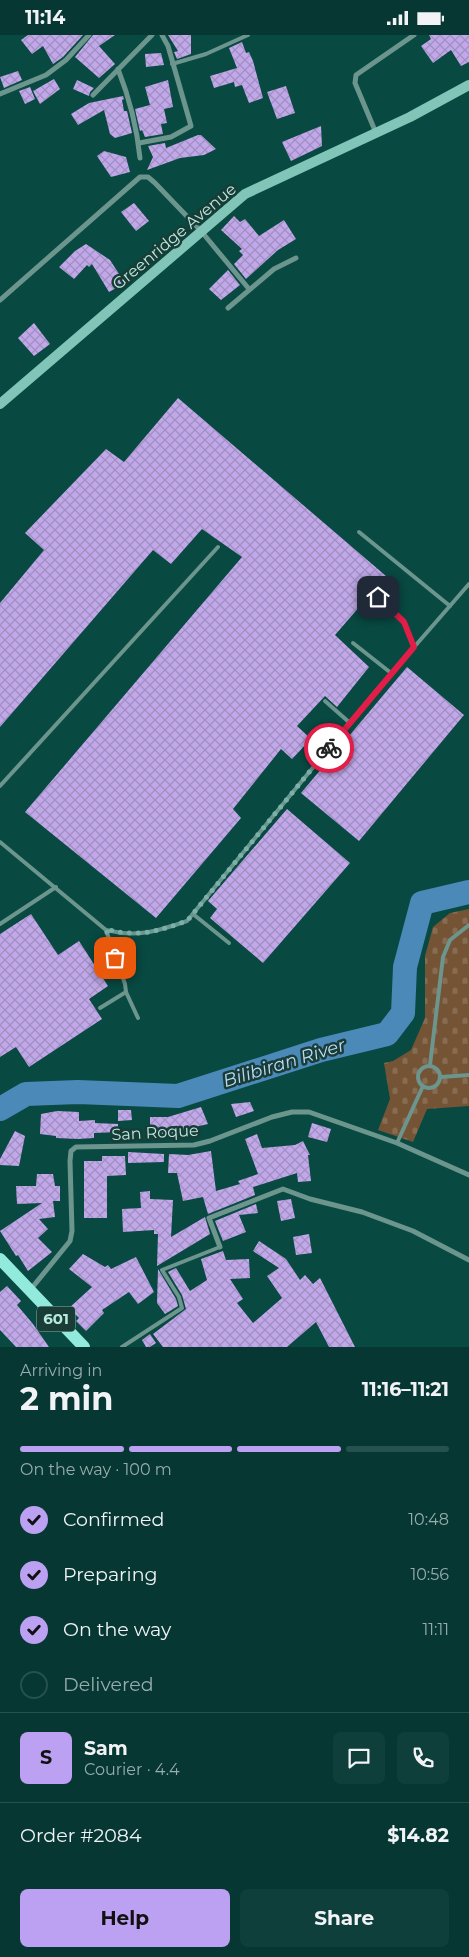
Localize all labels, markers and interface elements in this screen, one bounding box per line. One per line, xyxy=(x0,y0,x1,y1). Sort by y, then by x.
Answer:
text: 11:14 xyxy=(25,6,65,29)
street label: Greenridge Avenue xyxy=(109,179,240,294)
pin xyxy=(357,576,399,618)
icon: home xyxy=(364,583,392,611)
courier xyxy=(304,723,354,773)
icon: bike xyxy=(315,734,343,762)
pin xyxy=(94,937,136,979)
icon: bag xyxy=(101,944,129,972)
water label: Bilibiran River xyxy=(220,1034,349,1092)
street label: San Roque xyxy=(111,1121,199,1144)
road number: 601 xyxy=(37,1307,75,1331)
text: Arriving in xyxy=(20,1361,102,1380)
text: 11:16–11:21 xyxy=(362,1378,449,1401)
text: 2 min xyxy=(20,1379,113,1418)
text: On the way · 100 m xyxy=(20,1460,172,1479)
icon: check xyxy=(20,1506,48,1534)
text: Confirmed xyxy=(63,1508,164,1531)
text: 10:48 xyxy=(408,1510,449,1529)
icon: check xyxy=(20,1561,48,1589)
text: Preparing xyxy=(63,1563,158,1586)
text: 10:56 xyxy=(410,1565,449,1584)
icon: check xyxy=(20,1616,48,1644)
text: On the way xyxy=(63,1618,171,1641)
text: 11:11 xyxy=(423,1620,449,1639)
text: Delivered xyxy=(63,1673,154,1696)
button: chat xyxy=(333,1732,385,1784)
button: phone xyxy=(397,1732,449,1784)
text: Sam xyxy=(84,1737,128,1760)
text: S xyxy=(40,1746,52,1769)
text: Courier · 4.4 xyxy=(84,1760,180,1779)
text: Order #2084 xyxy=(20,1824,142,1847)
text: $14.82 xyxy=(387,1824,449,1847)
button: Help xyxy=(20,1889,230,1947)
button: Share xyxy=(240,1889,449,1947)

